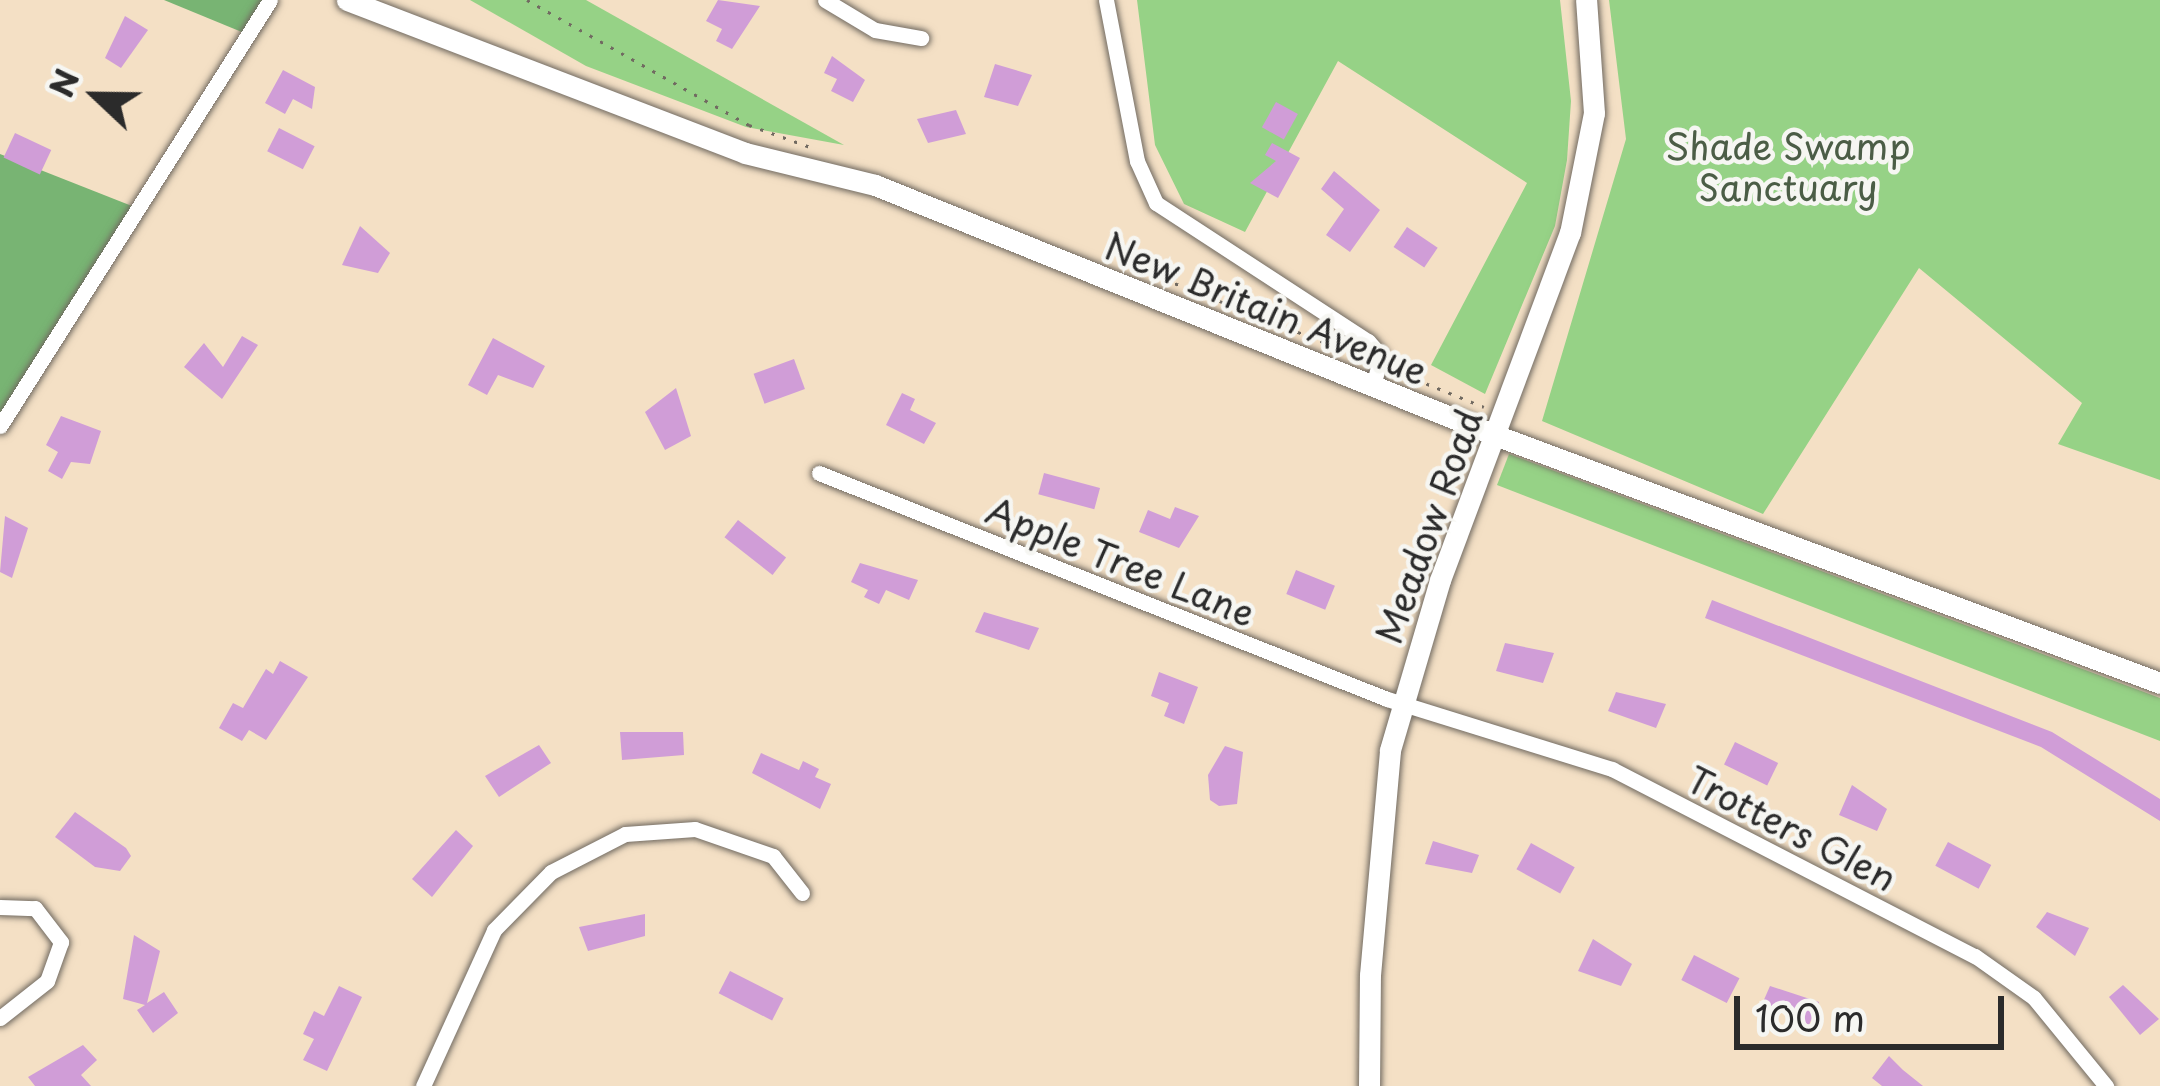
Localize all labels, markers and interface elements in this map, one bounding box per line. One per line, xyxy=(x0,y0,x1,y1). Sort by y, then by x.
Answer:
north arrow xyxy=(36,36,156,156)
text: N xyxy=(35,61,91,104)
park label: Shade Swamp Sanctuary xyxy=(1666,123,1910,208)
street label: New Britain Avenue xyxy=(1099,224,1433,392)
street label: Meadow Road xyxy=(1366,405,1490,647)
street label: Apple Tree Lane xyxy=(980,487,1262,635)
street label: Trotters Glen xyxy=(1680,757,1904,899)
scale bar xyxy=(1740,972,2010,1046)
text: 100 m xyxy=(1755,990,1865,1044)

